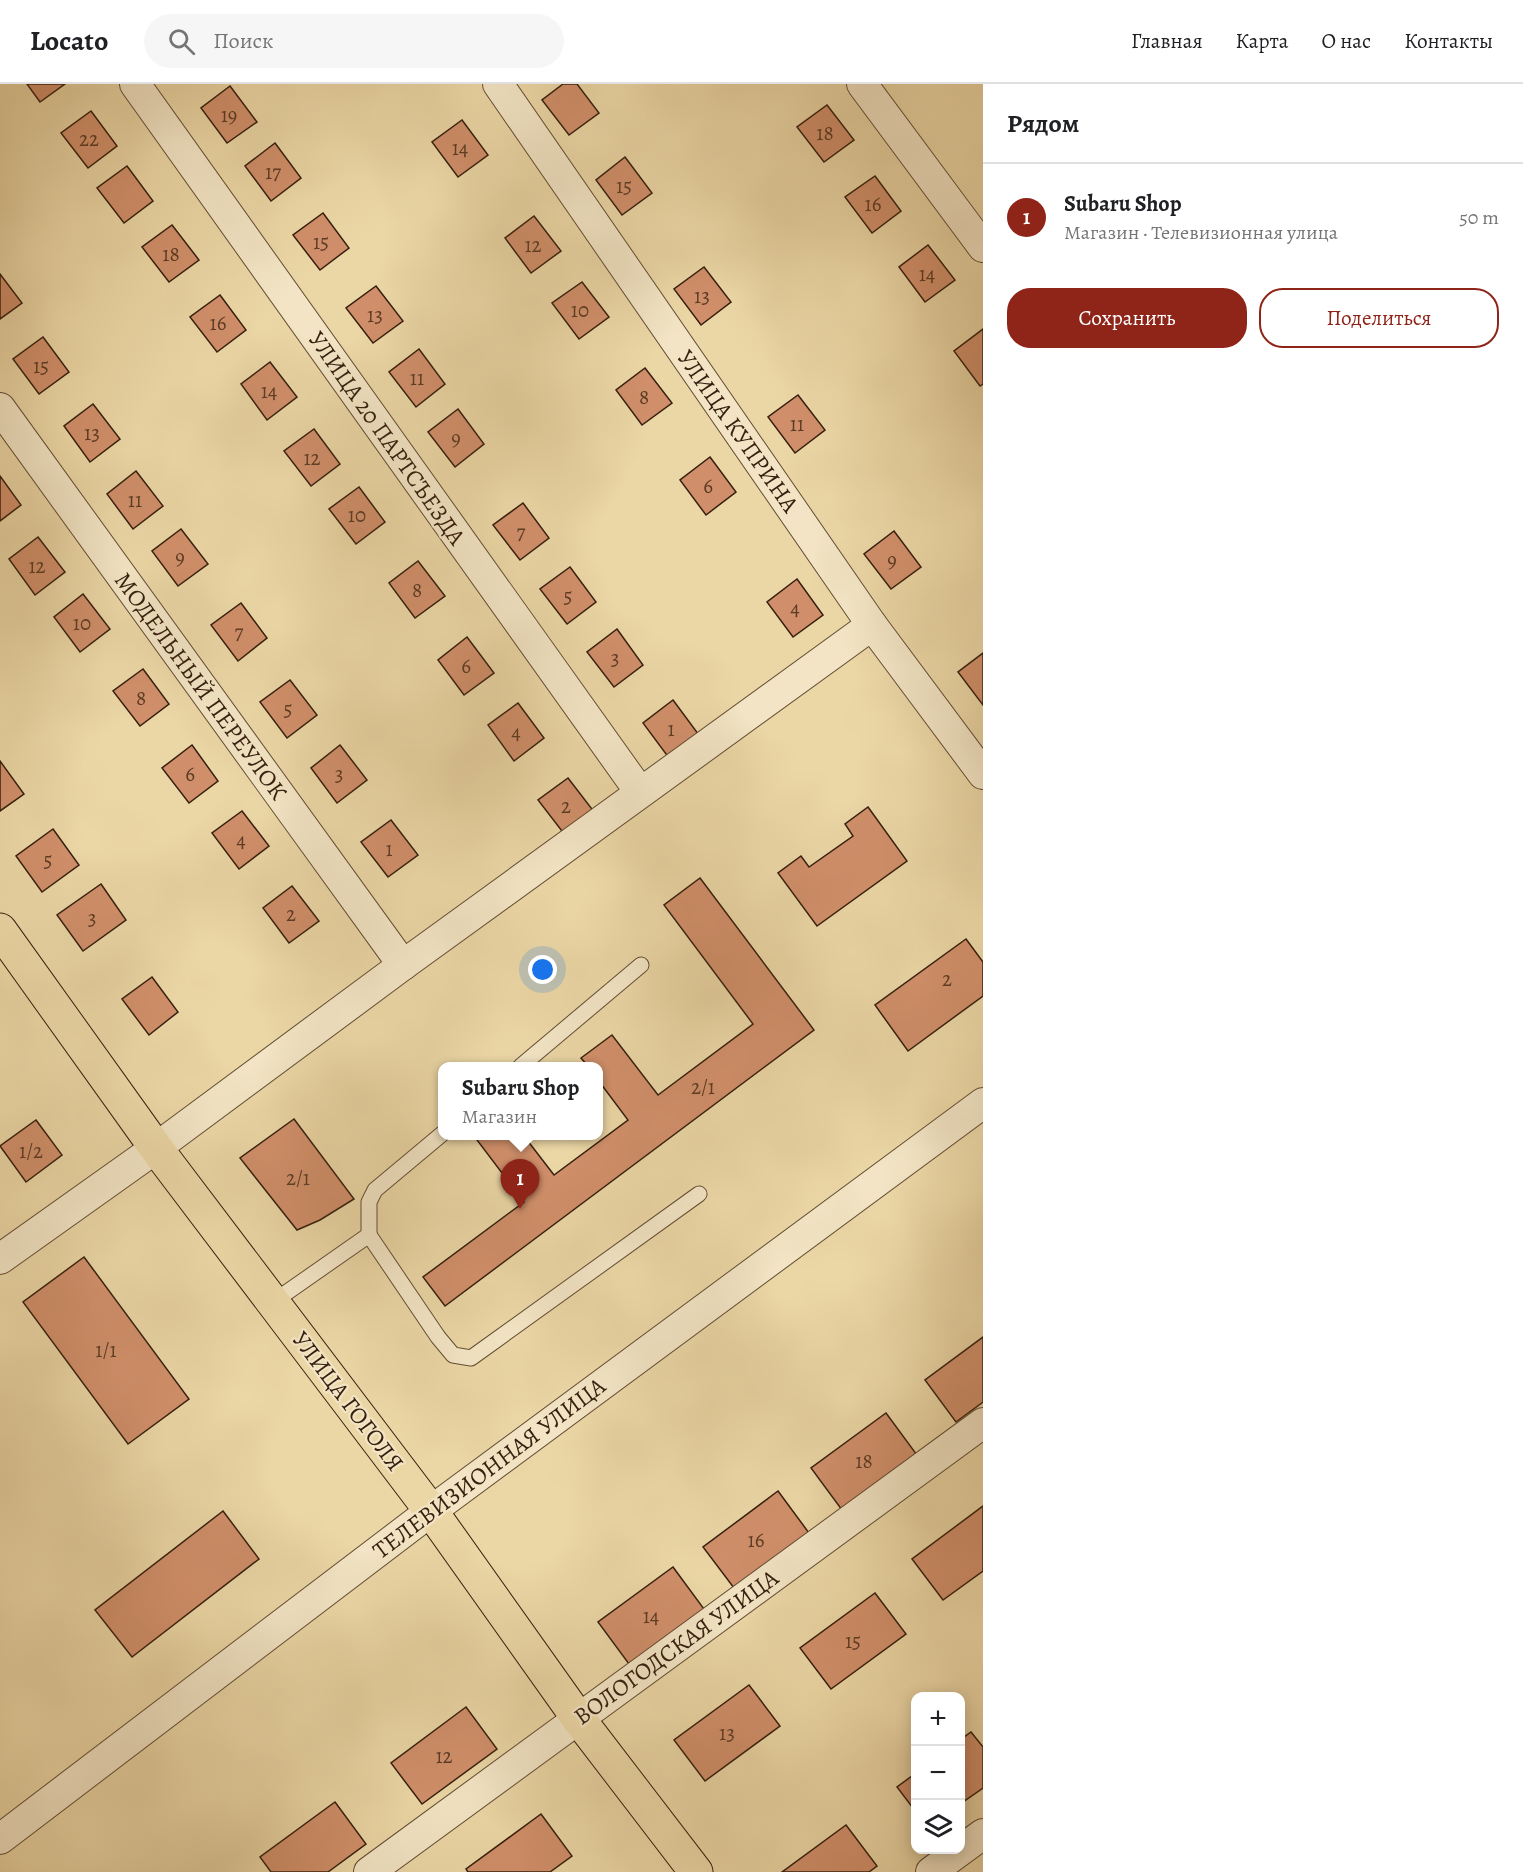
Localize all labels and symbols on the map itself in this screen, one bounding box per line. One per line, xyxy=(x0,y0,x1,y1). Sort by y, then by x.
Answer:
house number: 19 xyxy=(221,101,237,129)
house number: 18 xyxy=(816,119,834,147)
house number: 22 xyxy=(79,125,99,153)
house number: 14 xyxy=(452,134,468,162)
house number: 17 xyxy=(265,158,281,186)
house number: 15 xyxy=(616,172,632,200)
house number: 16 xyxy=(865,190,882,218)
house number: 15 xyxy=(313,228,329,256)
house number: 12 xyxy=(524,231,542,259)
house number: 18 xyxy=(162,240,180,268)
house number: 14 xyxy=(919,260,935,288)
house number: 13 xyxy=(694,282,710,310)
house number: 10 xyxy=(571,296,589,324)
house number: 13 xyxy=(367,301,383,329)
house number: 16 xyxy=(210,309,227,337)
street label: УЛИЦА 20 ПАРТСЪЕЗДА xyxy=(301,325,474,552)
street label: УЛИЦА КУПРИНА xyxy=(670,343,807,520)
house number: 15 xyxy=(33,352,49,380)
house number: 11 xyxy=(410,364,424,392)
house number: 14 xyxy=(261,377,277,405)
house number: 8 xyxy=(639,383,649,411)
house number: 11 xyxy=(790,410,804,438)
house number: 13 xyxy=(84,419,100,447)
house number: 9 xyxy=(451,424,461,452)
house number: 12 xyxy=(303,444,321,472)
house number: 6 xyxy=(703,472,713,500)
house number: 11 xyxy=(128,486,142,514)
house number: 10 xyxy=(348,501,366,529)
house number: 7 xyxy=(517,518,526,546)
house number: 9 xyxy=(175,543,185,571)
house number: 9 xyxy=(887,546,897,574)
house number: 12 xyxy=(28,552,46,580)
street label: МОДЕЛЬНЫЙ ПЕРЕУЛОК xyxy=(107,566,295,807)
house number: 8 xyxy=(412,576,422,604)
house number: 5 xyxy=(563,582,573,610)
house number: 4 xyxy=(790,594,800,622)
house number: 10 xyxy=(73,609,91,637)
house number: 7 xyxy=(235,618,244,646)
house number: 3 xyxy=(611,644,619,672)
house number: 6 xyxy=(461,652,471,680)
house number: 8 xyxy=(136,684,146,712)
house number: 5 xyxy=(283,695,293,723)
house number: 1 xyxy=(667,715,675,743)
house number: 4 xyxy=(511,718,521,746)
house number: 6 xyxy=(185,760,195,788)
house number: 3 xyxy=(335,760,343,788)
house number: 2 xyxy=(561,792,571,820)
house number: 4 xyxy=(236,826,246,854)
house number: 1 xyxy=(385,835,393,863)
house number: 5 xyxy=(43,846,53,874)
house number: 2 xyxy=(286,900,296,928)
house number: 3 xyxy=(88,904,96,932)
your location xyxy=(528,955,557,984)
house number: 2 xyxy=(942,965,952,993)
house number: 2/1 xyxy=(691,1073,715,1101)
house number: 1/2 xyxy=(19,1137,43,1165)
pin: 1 xyxy=(500,1160,540,1209)
house number: 2/1 xyxy=(286,1164,310,1192)
street label: УЛИЦА ГОГОЛЯ xyxy=(285,1324,411,1478)
house number: 1/1 xyxy=(95,1336,117,1364)
street label: ТЕЛЕВИЗИОННАЯ УЛИЦА xyxy=(366,1369,613,1566)
house number: 18 xyxy=(855,1447,873,1475)
house number: 16 xyxy=(748,1526,765,1554)
street label: ВОЛОГОДСКАЯ УЛИЦА xyxy=(567,1561,786,1732)
house number: 14 xyxy=(643,1602,659,1630)
house number: 15 xyxy=(845,1627,861,1655)
house number: 13 xyxy=(719,1719,735,1747)
house number: 12 xyxy=(435,1742,453,1770)

